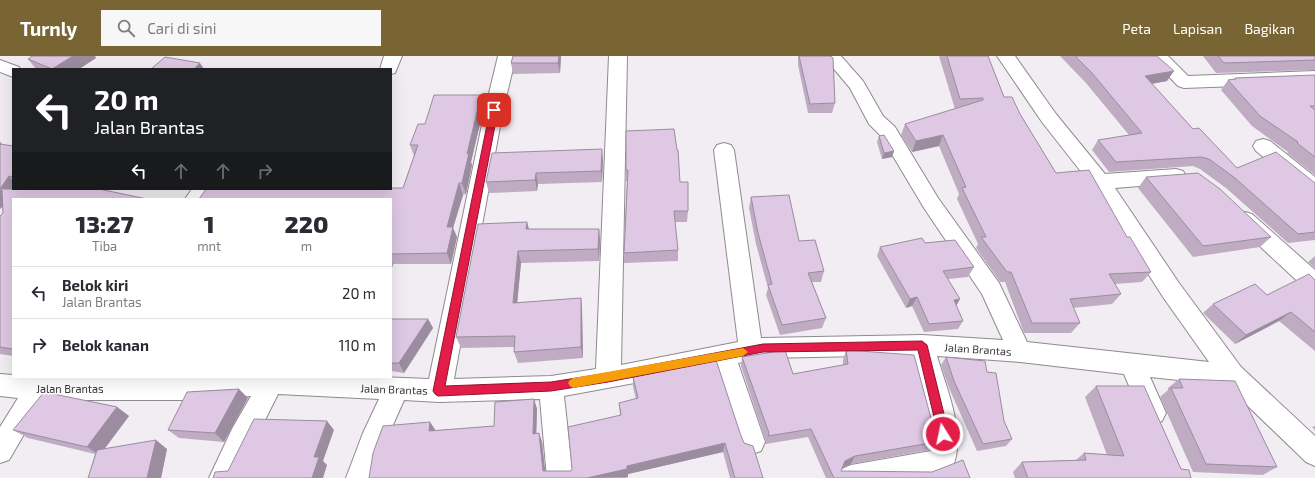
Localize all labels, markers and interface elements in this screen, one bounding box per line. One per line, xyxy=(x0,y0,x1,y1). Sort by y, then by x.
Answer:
search box xyxy=(101,10,381,46)
text: Turnly xyxy=(20,17,77,40)
icon: search xyxy=(115,17,137,39)
text: Cari di sini xyxy=(147,19,217,37)
text: Peta xyxy=(1122,20,1151,37)
text: Lapisan xyxy=(1173,20,1222,37)
text: Bagikan xyxy=(1244,20,1295,37)
text: 20 m xyxy=(94,82,159,116)
icon: left xyxy=(28,84,80,136)
pin xyxy=(477,93,511,127)
icon: arrive xyxy=(483,99,505,121)
text: Jalan Brantas xyxy=(94,116,204,138)
icon: left xyxy=(128,160,150,182)
icon: ahead xyxy=(170,160,192,182)
icon: ahead xyxy=(212,160,234,182)
icon: right xyxy=(254,160,276,182)
text: 13:27 xyxy=(76,209,134,238)
text: 1 xyxy=(204,209,214,238)
text: 220 xyxy=(285,209,328,238)
text: Tiba xyxy=(92,238,117,254)
text: mnt xyxy=(197,238,221,254)
text: m xyxy=(301,238,312,254)
text: Belok kiri xyxy=(62,276,128,294)
icon: left xyxy=(28,282,50,304)
text: 20 m xyxy=(342,284,376,302)
text: Jalan Brantas xyxy=(62,294,142,310)
icon: right xyxy=(28,334,50,356)
text: Belok kanan xyxy=(62,336,149,354)
text: 110 m xyxy=(339,336,376,354)
street label: Jalan Brantas xyxy=(944,340,1012,358)
street label: Jalan Brantas xyxy=(360,381,428,397)
street label: Jalan Brantas xyxy=(36,382,104,395)
position arrow xyxy=(922,413,964,455)

